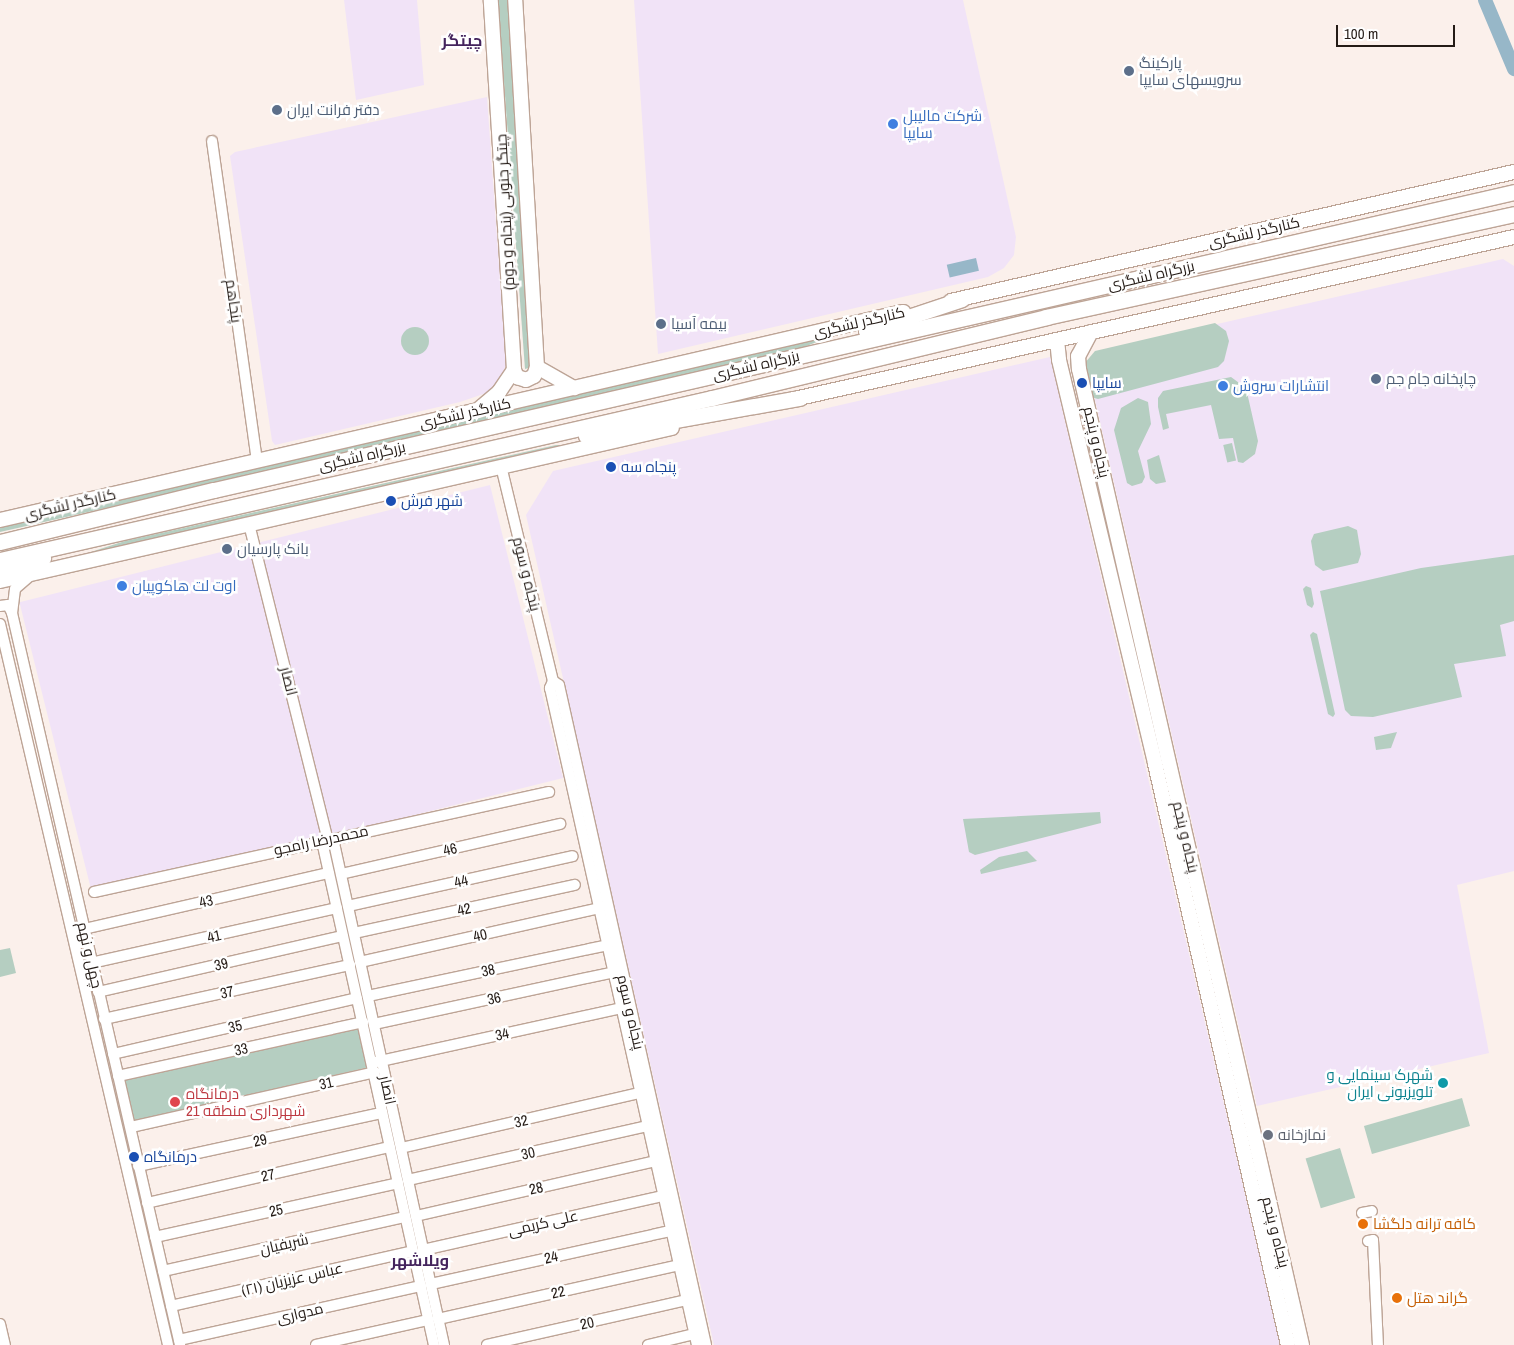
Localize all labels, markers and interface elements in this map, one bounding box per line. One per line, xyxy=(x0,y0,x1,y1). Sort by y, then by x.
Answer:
scale bar xyxy=(1339,15,1458,47)
text: 100 m xyxy=(1344,23,1378,44)
district label: چیتگر xyxy=(442,30,482,50)
place label: پارکینگ سرویسهای سایپا xyxy=(1139,53,1242,88)
marker: پارکینگ سرویسهای سایپا xyxy=(1123,65,1135,77)
place label: دفتر فرانت ایران xyxy=(287,101,380,119)
marker: دفتر فرانت ایران xyxy=(271,104,283,116)
place label: شرکت مالیبل سایپا xyxy=(903,106,982,141)
marker: شرکت مالیبل سایپا xyxy=(887,118,899,130)
street label: چیتگر جنوبی (پنجاه و دوم) xyxy=(492,133,518,291)
street label: کنارگذر لشگری xyxy=(1207,213,1301,251)
street label: بزرگراه لشگری xyxy=(1106,256,1196,294)
street label: پنجاهم xyxy=(222,278,246,324)
street label: کنارگذر لشگری xyxy=(812,303,906,341)
place label: بیمه آسیا xyxy=(671,315,727,333)
marker: بیمه آسیا xyxy=(655,318,667,330)
street label: بزرگراه لشگری xyxy=(711,346,801,384)
place label: چاپخانه جام جم xyxy=(1386,370,1476,388)
marker: چاپخانه جام جم xyxy=(1370,373,1382,385)
place label: سایپا xyxy=(1092,374,1122,392)
marker: سایپا xyxy=(1076,377,1088,389)
place label: انتشارات سروش xyxy=(1233,377,1329,395)
marker: انتشارات سروش xyxy=(1217,380,1229,392)
street label: کنارگذر لشگری xyxy=(418,394,512,432)
street label: پنجاه و پنجم xyxy=(1080,404,1114,480)
street label: بزرگراه لشگری xyxy=(317,437,407,475)
place label: پنجاه سه xyxy=(621,458,676,476)
marker: پنجاه سه xyxy=(605,461,617,473)
street label: کنارگذر لشگری xyxy=(23,485,117,523)
place label: شهر فرش xyxy=(401,492,463,510)
marker: شهر فرش xyxy=(385,495,397,507)
street label: پنجاه و سوم xyxy=(509,535,545,613)
place label: بانک پارسیان xyxy=(237,540,309,558)
marker: بانک پارسیان xyxy=(221,543,233,555)
place label: اوت لت هاکوپیان xyxy=(132,577,237,595)
marker: اوت لت هاکوپیان xyxy=(116,580,128,592)
street label: انصار xyxy=(277,665,301,697)
street label: پنجاه و پنجم xyxy=(1169,799,1203,875)
street label: محمدرضا رامجو xyxy=(272,821,370,859)
street label: 46 xyxy=(441,839,459,859)
street label: 44 xyxy=(452,871,470,891)
street label: 43 xyxy=(197,891,215,911)
street label: 42 xyxy=(455,899,473,919)
street label: چهل و نهم xyxy=(74,920,106,990)
street label: 40 xyxy=(471,925,489,945)
street label: 41 xyxy=(205,926,223,946)
street label: 39 xyxy=(212,954,230,974)
street label: 38 xyxy=(479,960,497,980)
street label: پنجاه و سوم xyxy=(614,973,648,1051)
street label: 37 xyxy=(218,982,236,1002)
street label: 36 xyxy=(485,988,503,1008)
street label: 35 xyxy=(226,1016,244,1036)
street label: 34 xyxy=(493,1024,511,1044)
street label: 33 xyxy=(232,1039,250,1059)
place label: شهرک سینمایی و تلویزیونی ایران xyxy=(1326,1065,1433,1100)
street label: 31 xyxy=(317,1073,335,1093)
street label: انصار xyxy=(376,1074,400,1106)
marker: شهرک سینمایی و تلویزیونی ایران xyxy=(1437,1077,1449,1089)
place label: درمانگاه شهرداری منطقه 21 xyxy=(186,1084,306,1119)
marker: درمانگاه شهرداری منطقه 21 xyxy=(168,1095,182,1109)
street label: 32 xyxy=(512,1111,530,1131)
place label: نمازخانه xyxy=(1278,1126,1326,1144)
marker: نمازخانه xyxy=(1262,1129,1274,1141)
street label: 29 xyxy=(251,1130,269,1150)
street label: 30 xyxy=(519,1143,537,1163)
place label: درمانگاه xyxy=(144,1148,197,1166)
marker: درمانگاه xyxy=(128,1151,140,1163)
street label: 27 xyxy=(259,1165,277,1185)
street label: 28 xyxy=(527,1178,545,1198)
street label: پنجاه و پنجم xyxy=(1258,1194,1294,1270)
street label: 25 xyxy=(267,1200,285,1220)
street label: علی کریمی xyxy=(506,1206,580,1240)
place label: کافه ترانه دلگشا xyxy=(1373,1215,1476,1233)
marker: کافه ترانه دلگشا xyxy=(1357,1218,1369,1230)
street label: شریفیان xyxy=(258,1230,310,1258)
street label: 24 xyxy=(542,1247,560,1267)
district label: ویلاشهر xyxy=(391,1250,449,1270)
street label: عباس عزیزیان (۲۱) xyxy=(239,1259,345,1299)
street label: 22 xyxy=(549,1282,567,1302)
place label: گراند هتل xyxy=(1407,1289,1468,1307)
marker: گراند هتل xyxy=(1391,1292,1403,1304)
street label: مدواری xyxy=(275,1299,325,1327)
street label: 20 xyxy=(578,1313,596,1333)

